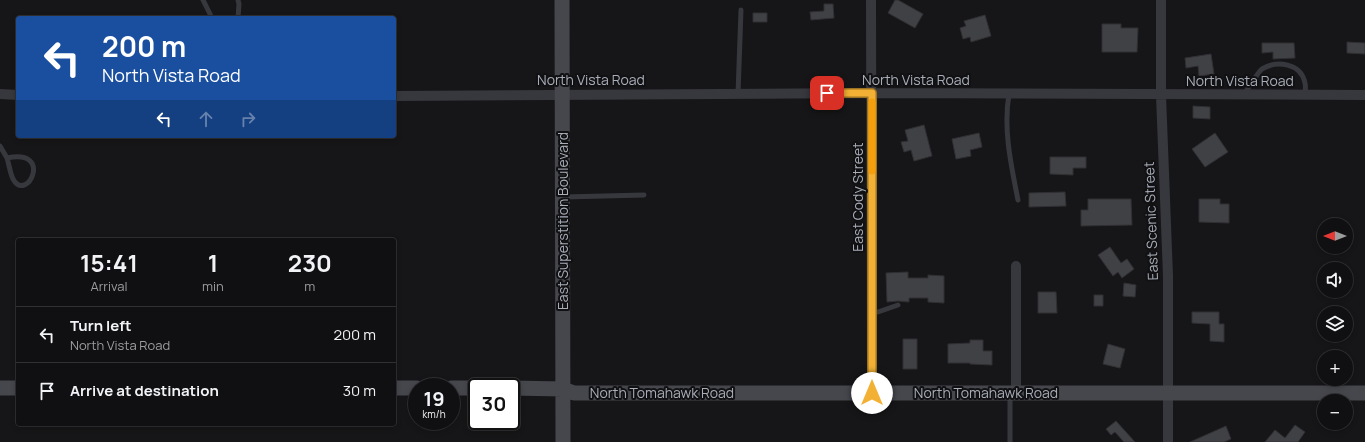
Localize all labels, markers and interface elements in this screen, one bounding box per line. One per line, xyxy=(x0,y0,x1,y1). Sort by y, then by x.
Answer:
text: 200 m xyxy=(102,27,186,65)
icon: left xyxy=(36,32,88,84)
text: North Vista Road xyxy=(102,63,241,87)
street label: North Vista Road xyxy=(537,70,645,89)
street label: North Vista Road xyxy=(862,70,970,89)
street label: North Vista Road xyxy=(1186,71,1294,90)
pin xyxy=(810,76,844,110)
icon: arrive xyxy=(816,82,838,104)
icon: left xyxy=(153,108,175,130)
icon: ahead xyxy=(195,108,217,130)
icon: right xyxy=(237,108,259,130)
street label: East Superstition Boulevard xyxy=(553,132,572,310)
street label: East Cody Street xyxy=(848,142,867,252)
street label: East Scenic Street xyxy=(1139,161,1162,281)
north arrow xyxy=(1317,218,1353,254)
map controls xyxy=(1317,218,1353,430)
text: 15:41 xyxy=(80,246,138,279)
text: 1 xyxy=(208,246,218,279)
text: 230 xyxy=(288,246,332,279)
button: sound xyxy=(1317,262,1353,298)
text: Arrival xyxy=(90,277,128,295)
text: min xyxy=(202,277,224,295)
text: m xyxy=(304,277,315,295)
button: layers xyxy=(1317,306,1353,342)
text: Turn left xyxy=(70,315,132,336)
icon: left xyxy=(36,324,58,346)
text: 200 m xyxy=(333,324,376,345)
text: North Vista Road xyxy=(70,336,170,354)
button: + xyxy=(1317,350,1353,386)
position arrow xyxy=(851,372,893,414)
speed limit sign: 30 xyxy=(468,378,520,430)
icon: arrive xyxy=(36,380,58,402)
text: Arrive at destination xyxy=(70,380,219,401)
text: 30 m xyxy=(343,380,376,401)
street label: North Tomahawk Road xyxy=(590,383,734,402)
street label: North Tomahawk Road xyxy=(914,383,1058,402)
text: 19 xyxy=(423,385,445,412)
button: − xyxy=(1317,394,1353,430)
text: km/h xyxy=(422,407,446,421)

